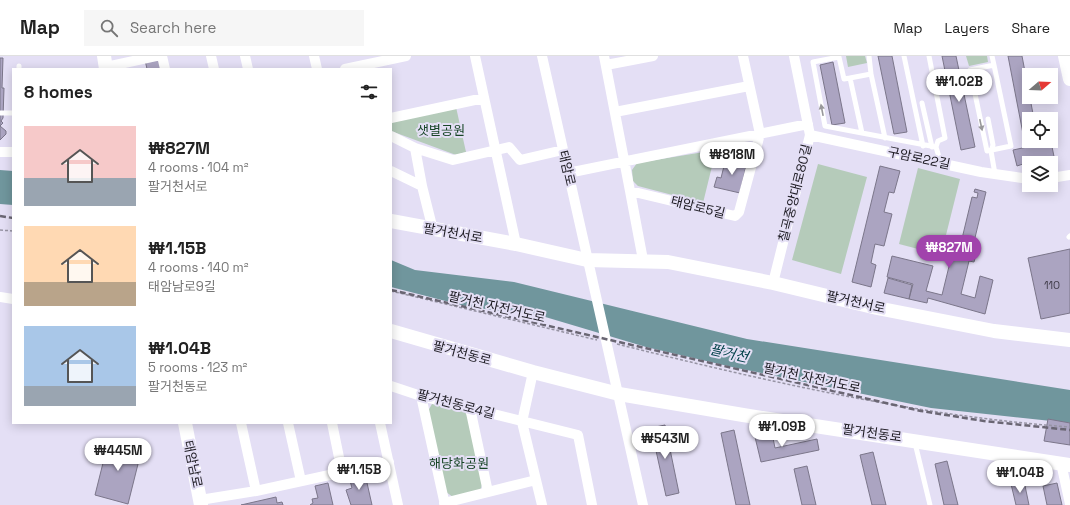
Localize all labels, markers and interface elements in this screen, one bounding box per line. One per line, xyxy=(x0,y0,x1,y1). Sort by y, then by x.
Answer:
search box xyxy=(84,10,364,46)
text: Map xyxy=(20,15,60,40)
icon: search xyxy=(98,17,120,39)
text: Search here xyxy=(130,18,216,37)
text: Map xyxy=(893,19,923,37)
text: Layers xyxy=(945,19,989,37)
text: Share xyxy=(1011,19,1050,37)
north arrow xyxy=(1022,68,1058,104)
map controls xyxy=(1022,68,1058,192)
pin: ₩1.02B xyxy=(926,69,992,103)
text: ₩1.02B xyxy=(935,73,983,90)
text: 8 homes xyxy=(24,81,93,103)
icon: filters xyxy=(358,81,380,103)
one-way arrow xyxy=(819,104,825,116)
button: locate xyxy=(1022,112,1058,148)
one-way arrow xyxy=(979,119,985,131)
park label: 샛별공원 xyxy=(417,122,465,139)
text: ₩827M xyxy=(148,137,210,159)
icon: home xyxy=(56,142,104,190)
pin: ₩818M xyxy=(704,142,760,176)
street label: 칠곡중앙대로80길 xyxy=(775,142,815,244)
street label: 구암로22길 xyxy=(886,143,952,173)
text: ₩818M xyxy=(709,146,755,163)
street label: 태암로 xyxy=(555,149,579,187)
button: layers xyxy=(1022,156,1058,192)
text: 4 rooms · 104 m² xyxy=(148,159,249,176)
text: 팔거천서로 xyxy=(148,178,208,195)
street label: 태암로5길 xyxy=(669,192,727,222)
street label: 팔거천서로 xyxy=(422,219,484,247)
pin: ₩827M xyxy=(921,235,977,269)
text: ₩1.15B xyxy=(148,237,206,259)
text: ₩827M xyxy=(925,239,973,256)
icon: home xyxy=(56,242,104,290)
text: 4 rooms · 140 m² xyxy=(148,259,249,276)
text: 태암남로9길 xyxy=(148,278,216,295)
house number: 110 xyxy=(1044,278,1060,292)
street label: 팔거천서로 xyxy=(825,287,887,317)
street label: 팔거천 자전거도로 xyxy=(447,288,547,326)
text: ₩1.04B xyxy=(148,337,211,359)
street label: 팔거천동로 xyxy=(431,337,493,369)
water label: 팔거천 xyxy=(708,340,751,366)
icon: home xyxy=(56,342,104,390)
text: 5 rooms · 123 m² xyxy=(148,359,247,376)
street label: 팔거천 자전거도로 xyxy=(762,359,862,397)
text: 팔거천동로 xyxy=(148,378,208,395)
street label: 팔거천동로4길 xyxy=(415,385,497,423)
pin: ₩1.09B xyxy=(749,414,815,448)
text: ₩1.09B xyxy=(758,418,806,435)
street label: 팔거천동로 xyxy=(841,420,903,446)
pin: ₩543M xyxy=(637,426,693,460)
text: ₩543M xyxy=(641,430,689,447)
pin: ₩445M xyxy=(90,438,146,472)
street label: 태암남로 xyxy=(180,439,206,489)
text: ₩445M xyxy=(93,442,143,459)
park label: 해당화공원 xyxy=(429,455,489,472)
pin: ₩1.15B xyxy=(326,457,392,491)
pin: ₩1.04B xyxy=(987,460,1053,494)
text: ₩1.15B xyxy=(337,461,381,478)
text: ₩1.04B xyxy=(996,464,1044,481)

